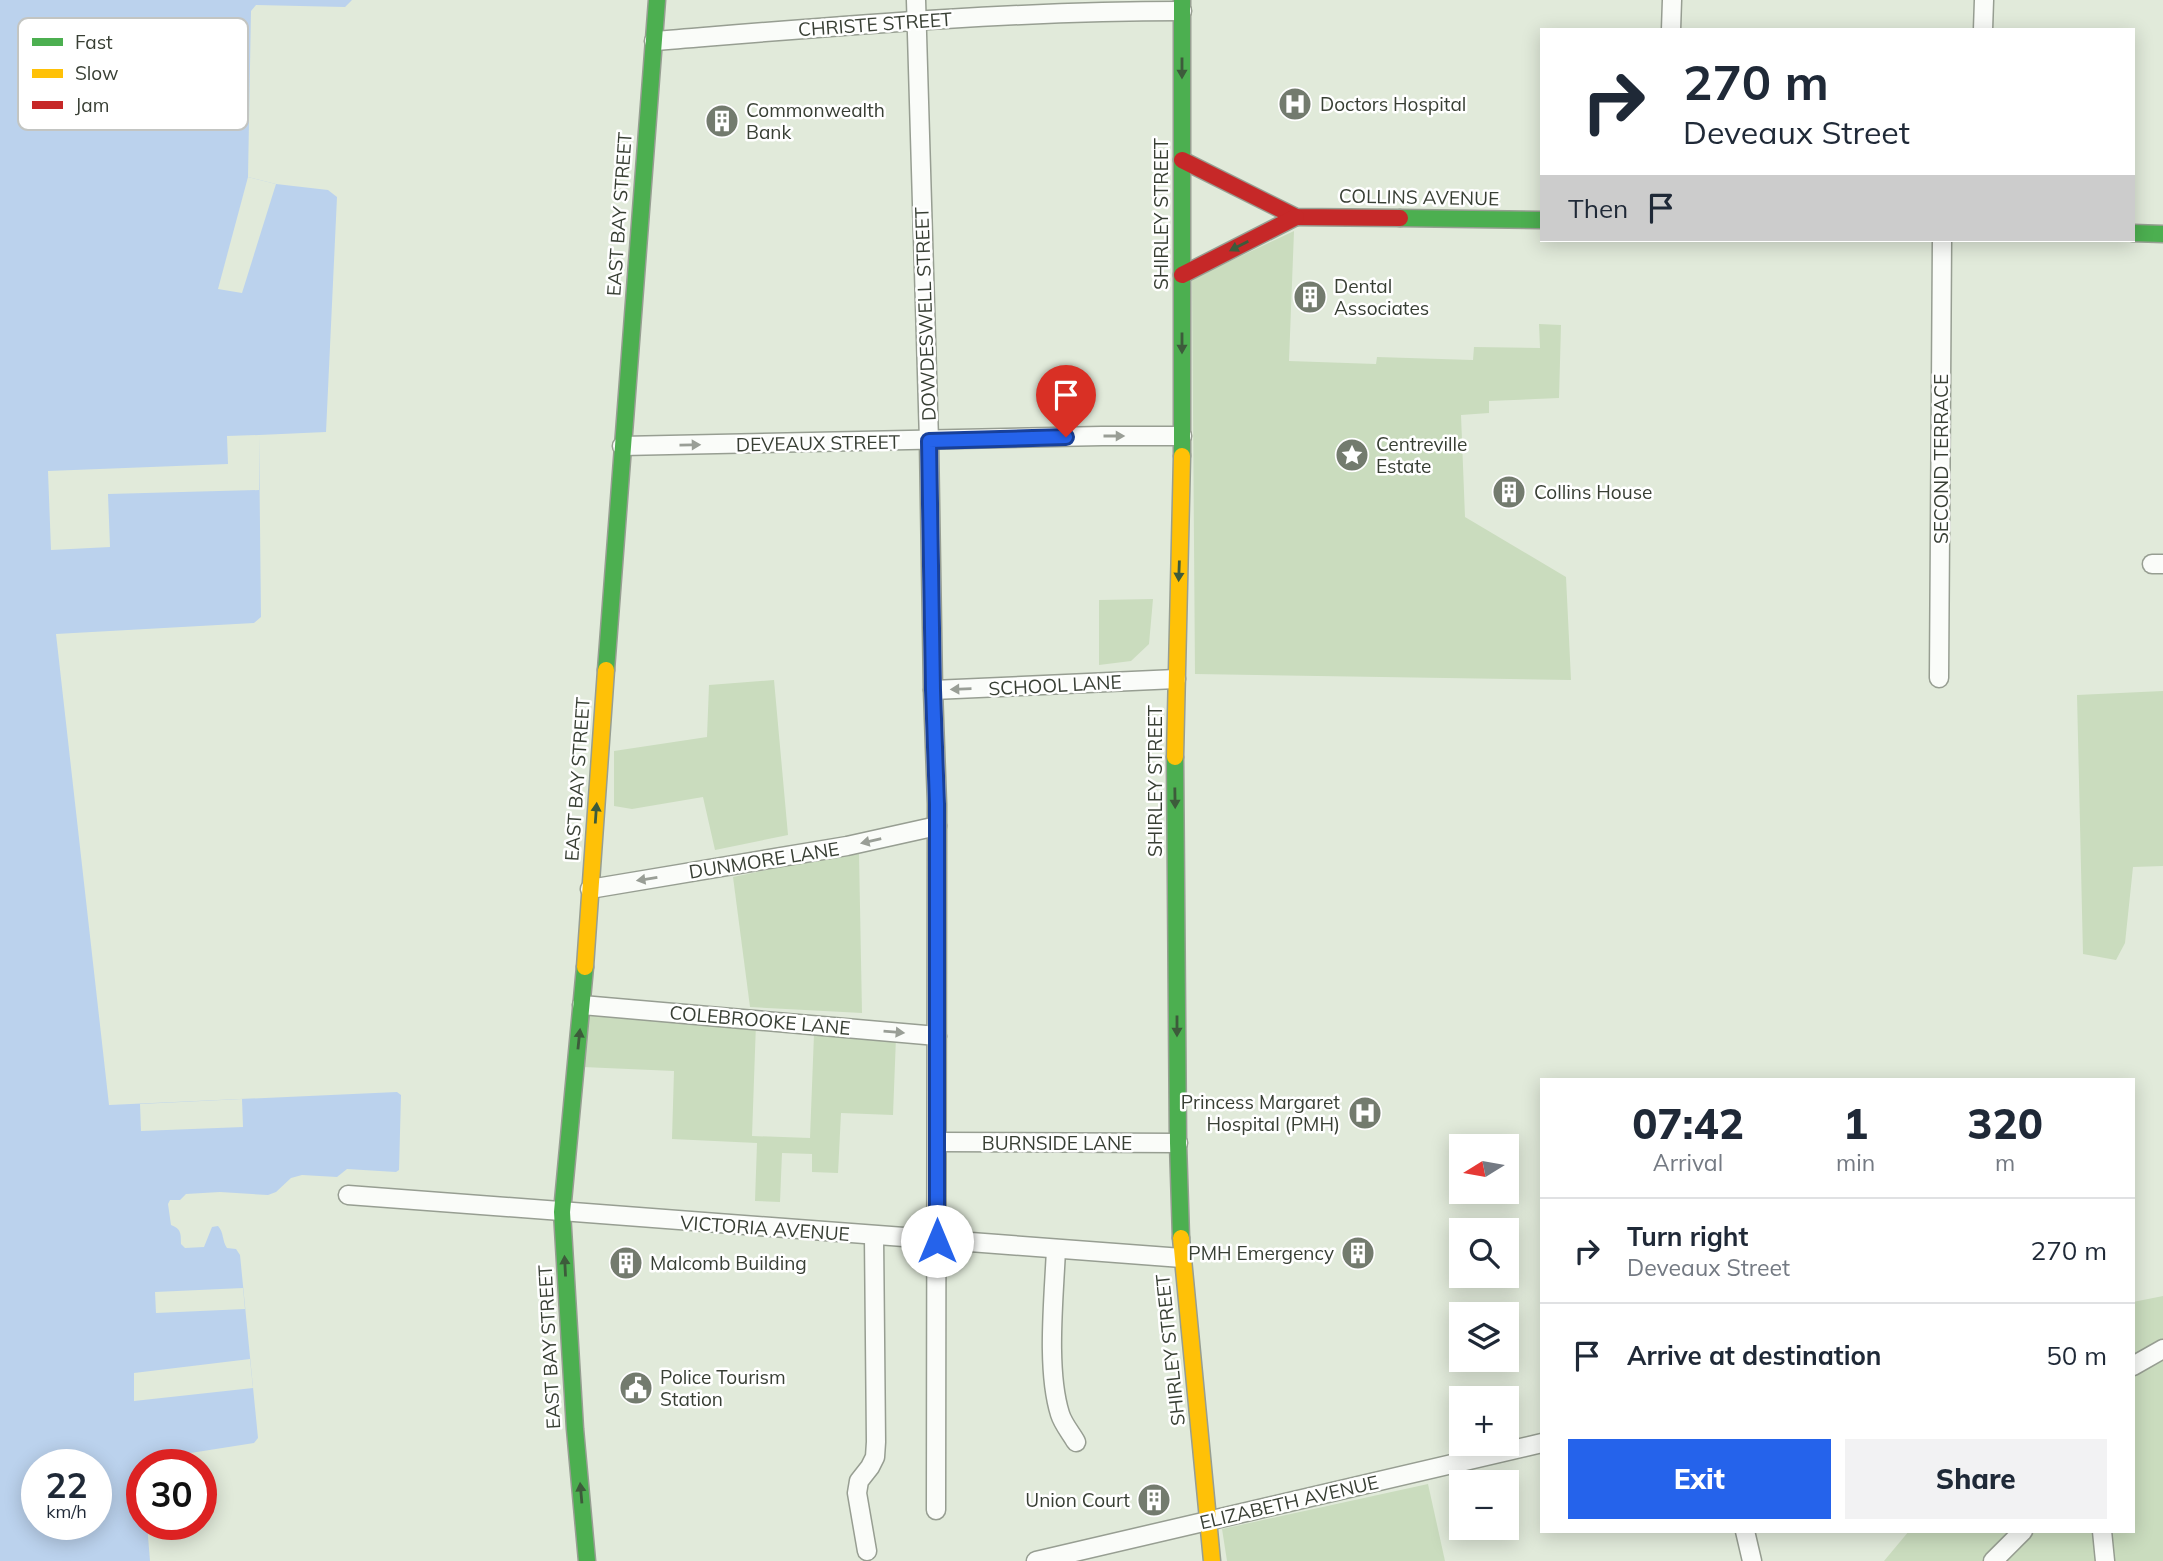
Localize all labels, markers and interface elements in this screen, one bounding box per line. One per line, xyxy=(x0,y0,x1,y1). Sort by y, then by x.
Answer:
street label: CHRISTE STREET xyxy=(797,7,953,41)
legend xyxy=(18,18,248,130)
text: Fast xyxy=(75,30,113,54)
text: 270 m xyxy=(1683,51,1829,112)
icon: right xyxy=(1568,56,1659,147)
one-way arrow xyxy=(1176,57,1188,79)
text: Slow xyxy=(75,61,119,85)
hospital icon: Doctors Hospital xyxy=(1276,85,1314,123)
place label: Doctors Hospital xyxy=(1320,92,1466,116)
text: Jam xyxy=(75,93,109,117)
place label: Commonwealth Bank xyxy=(746,98,885,144)
building icon: Commonwealth Bank xyxy=(703,102,741,140)
text: Deveaux Street xyxy=(1683,112,1910,152)
street label: EAST BAY STREET xyxy=(601,131,637,297)
street label: SHIRLEY STREET xyxy=(1149,137,1173,290)
street label: COLLINS AVENUE xyxy=(1339,184,1499,210)
icon: arrive xyxy=(1642,189,1680,227)
text: Then xyxy=(1568,192,1628,225)
street label: DOWDESWELL STREET xyxy=(909,206,941,421)
one-way arrow xyxy=(1229,240,1249,252)
place label: Dental Associates xyxy=(1334,274,1429,320)
building icon: Dental Associates xyxy=(1291,278,1329,316)
one-way arrow xyxy=(1176,333,1188,355)
pin xyxy=(1036,365,1096,437)
street label: SECOND TERRACE xyxy=(1929,374,1953,544)
icon: arrive xyxy=(1047,376,1085,414)
street label: DEVEAUX STREET xyxy=(736,430,901,456)
one-way arrow xyxy=(1103,430,1125,442)
place label: Centreville Estate xyxy=(1376,432,1467,478)
place icon: Centreville Estate xyxy=(1333,436,1371,474)
one-way arrow xyxy=(680,439,702,451)
building icon: Collins House xyxy=(1490,473,1528,511)
place label: Collins House xyxy=(1534,480,1652,504)
one-way arrow xyxy=(1174,560,1185,582)
street label: SCHOOL LANE xyxy=(988,670,1122,700)
one-way arrow xyxy=(950,683,972,694)
street label: EAST BAY STREET xyxy=(559,696,595,862)
street label: SHIRLEY STREET xyxy=(1143,704,1167,857)
one-way arrow xyxy=(1169,787,1181,809)
one-way arrow xyxy=(591,801,602,823)
one-way arrow xyxy=(860,835,882,846)
street label: DUNMORE LANE xyxy=(687,836,841,884)
one-way arrow xyxy=(635,874,657,885)
street label: COLEBROOKE LANE xyxy=(669,1000,851,1040)
one-way arrow xyxy=(1171,1015,1183,1037)
one-way arrow xyxy=(883,1027,905,1038)
one-way arrow xyxy=(574,1028,585,1050)
place label: Princess Margaret Hospital (PMH) xyxy=(1181,1090,1340,1136)
hospital icon: Princess Margaret Hospital (PMH) xyxy=(1346,1094,1384,1132)
text: 07:42 xyxy=(1632,1097,1744,1150)
text: 1 xyxy=(1843,1097,1868,1150)
text: 320 xyxy=(1967,1097,2043,1150)
street label: BURNSIDE LANE xyxy=(982,1131,1132,1155)
north arrow xyxy=(1449,1134,1519,1204)
map controls xyxy=(1449,1134,1519,1540)
text: Arrival xyxy=(1653,1148,1723,1177)
text: min xyxy=(1836,1148,1875,1177)
text: m xyxy=(1995,1148,2015,1177)
position arrow xyxy=(900,1204,974,1278)
street label: VICTORIA AVENUE xyxy=(679,1210,851,1246)
button: search xyxy=(1449,1218,1519,1288)
text: Turn right xyxy=(1627,1220,1748,1253)
icon: right xyxy=(1568,1232,1606,1270)
building icon: PMH Emergency xyxy=(1339,1234,1377,1272)
text: 270 m xyxy=(2031,1234,2107,1267)
place label: PMH Emergency xyxy=(1188,1241,1334,1265)
building icon: Malcomb Building xyxy=(607,1244,645,1282)
place label: Malcomb Building xyxy=(650,1251,807,1275)
text: Deveaux Street xyxy=(1627,1253,1790,1282)
one-way arrow xyxy=(560,1255,571,1277)
street label: EAST BAY STREET xyxy=(533,1264,565,1430)
street label: SHIRLEY STREET xyxy=(1150,1273,1190,1427)
button: layers xyxy=(1449,1302,1519,1372)
icon: arrive xyxy=(1568,1337,1606,1375)
text: Arrive at destination xyxy=(1627,1339,1882,1372)
text: 50 m xyxy=(2046,1339,2107,1372)
place label: Police Tourism Station xyxy=(660,1365,786,1411)
public building icon: Police Tourism Station xyxy=(617,1369,655,1407)
button: + xyxy=(1449,1386,1519,1456)
button: Exit xyxy=(1568,1439,1831,1519)
button: Share xyxy=(1845,1439,2107,1519)
speed limit sign: 30 xyxy=(126,1449,217,1540)
text: 22 xyxy=(45,1463,88,1507)
street label: ELIZABETH AVENUE xyxy=(1197,1470,1381,1534)
button: − xyxy=(1449,1470,1519,1540)
building icon: Union Court xyxy=(1135,1481,1173,1519)
one-way arrow xyxy=(575,1482,586,1504)
place label: Union Court xyxy=(1025,1488,1130,1512)
text: km/h xyxy=(46,1500,87,1523)

